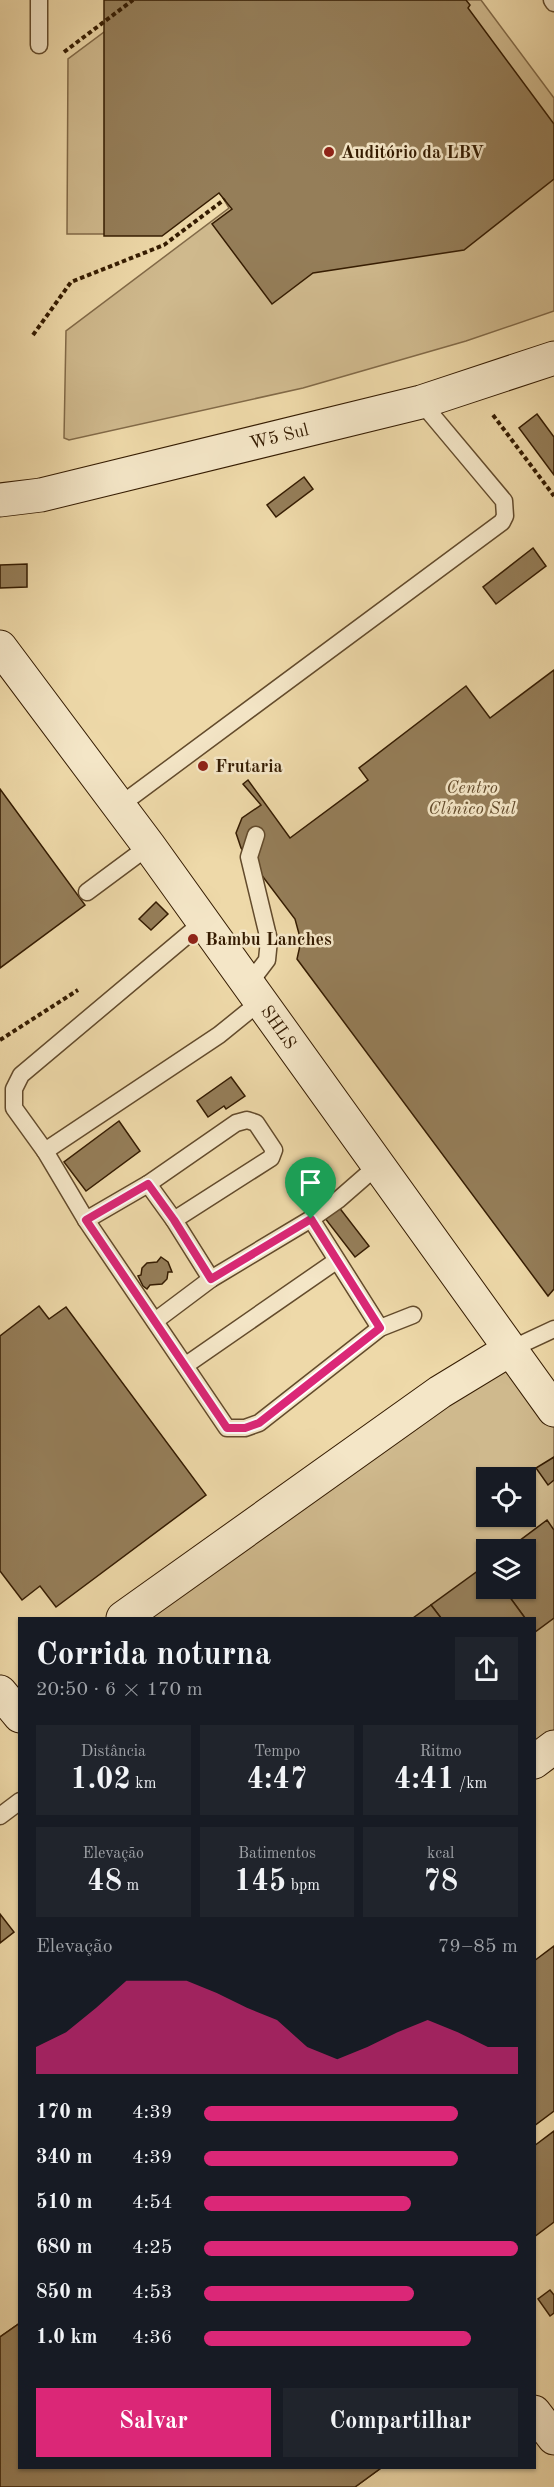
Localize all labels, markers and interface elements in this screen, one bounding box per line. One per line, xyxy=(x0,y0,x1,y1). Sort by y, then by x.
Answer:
place label: Auditório da LBV xyxy=(341,144,484,162)
marker: Auditório da LBV xyxy=(322,145,336,159)
street label: W5 Sul xyxy=(248,421,311,453)
place label: Frutaria xyxy=(215,758,283,776)
marker: Frutaria xyxy=(196,759,210,773)
park label: Centro Clínico Sul xyxy=(428,779,516,818)
place label: Bambu Lanches xyxy=(205,931,332,949)
marker: Bambu Lanches xyxy=(186,932,200,946)
street label: SHLS xyxy=(257,1003,299,1053)
pin xyxy=(285,1157,336,1219)
icon: arrive xyxy=(294,1166,327,1199)
map controls xyxy=(476,1467,536,1599)
button: locate xyxy=(476,1467,536,1527)
button: layers xyxy=(476,1539,536,1599)
button: share xyxy=(455,1637,518,1700)
text: Corrida noturna xyxy=(36,1639,271,1672)
text: 20:50 · 6 × 170 m xyxy=(36,1680,203,1700)
text: Distância xyxy=(81,1744,146,1760)
text: Tempo xyxy=(254,1744,300,1760)
text: Ritmo xyxy=(420,1744,462,1760)
text: 1.02 xyxy=(70,1765,131,1795)
text: 4:47 xyxy=(247,1765,307,1795)
text: 4:41 xyxy=(394,1765,455,1795)
text: km xyxy=(131,1776,156,1792)
text: /km xyxy=(455,1776,487,1792)
text: Elevação xyxy=(83,1846,144,1862)
text: Batimentos xyxy=(238,1846,316,1862)
text: kcal xyxy=(427,1846,454,1862)
text: 48 xyxy=(87,1867,122,1897)
text: 145 xyxy=(234,1867,286,1897)
text: 78 xyxy=(423,1867,458,1897)
text: m xyxy=(122,1878,139,1894)
text: bpm xyxy=(286,1878,320,1894)
text: Elevação xyxy=(36,1937,113,1957)
text: 79–85 m xyxy=(438,1937,518,1957)
text: 170 m xyxy=(36,2103,92,2123)
text: 4:39 xyxy=(132,2103,172,2123)
text: 340 m xyxy=(36,2148,92,2168)
text: 4:39 xyxy=(132,2148,172,2168)
text: 510 m xyxy=(36,2193,92,2213)
text: 4:54 xyxy=(132,2193,172,2213)
text: 680 m xyxy=(36,2238,92,2258)
text: 4:25 xyxy=(132,2238,172,2258)
text: 850 m xyxy=(36,2283,92,2303)
text: 4:53 xyxy=(132,2283,172,2303)
text: 1.0 km xyxy=(36,2328,98,2348)
text: 4:36 xyxy=(132,2328,172,2348)
button: Salvar xyxy=(36,2388,271,2457)
button: Compartilhar xyxy=(283,2388,518,2457)

